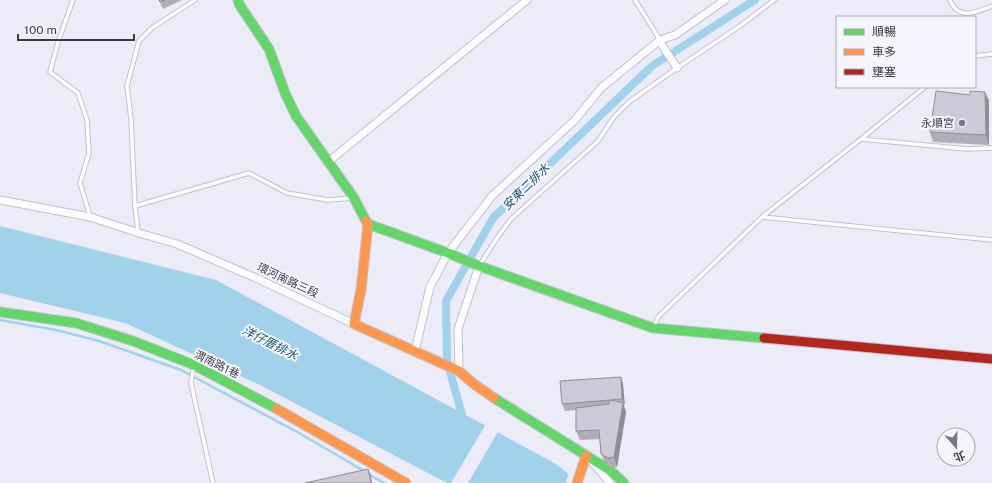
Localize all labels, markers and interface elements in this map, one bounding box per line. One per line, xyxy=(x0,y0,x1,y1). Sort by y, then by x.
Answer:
scale bar xyxy=(18,16,134,42)
legend xyxy=(836,16,976,88)
text: 100 m xyxy=(24,23,57,37)
text: 順暢 xyxy=(872,25,896,39)
text: 車多 xyxy=(872,45,896,59)
text: 壅塞 xyxy=(872,65,896,79)
place label: 永順宮 xyxy=(921,117,954,129)
marker: 永順宮 xyxy=(957,118,967,128)
water label: 安東二排水 xyxy=(500,160,553,213)
street label: 環河南路三段 xyxy=(256,261,320,299)
water label: 洋仔厝排水 xyxy=(240,323,301,363)
street label: 渭南路1巷 xyxy=(193,348,241,380)
north arrow xyxy=(936,427,976,467)
text: 北 xyxy=(952,449,967,464)

